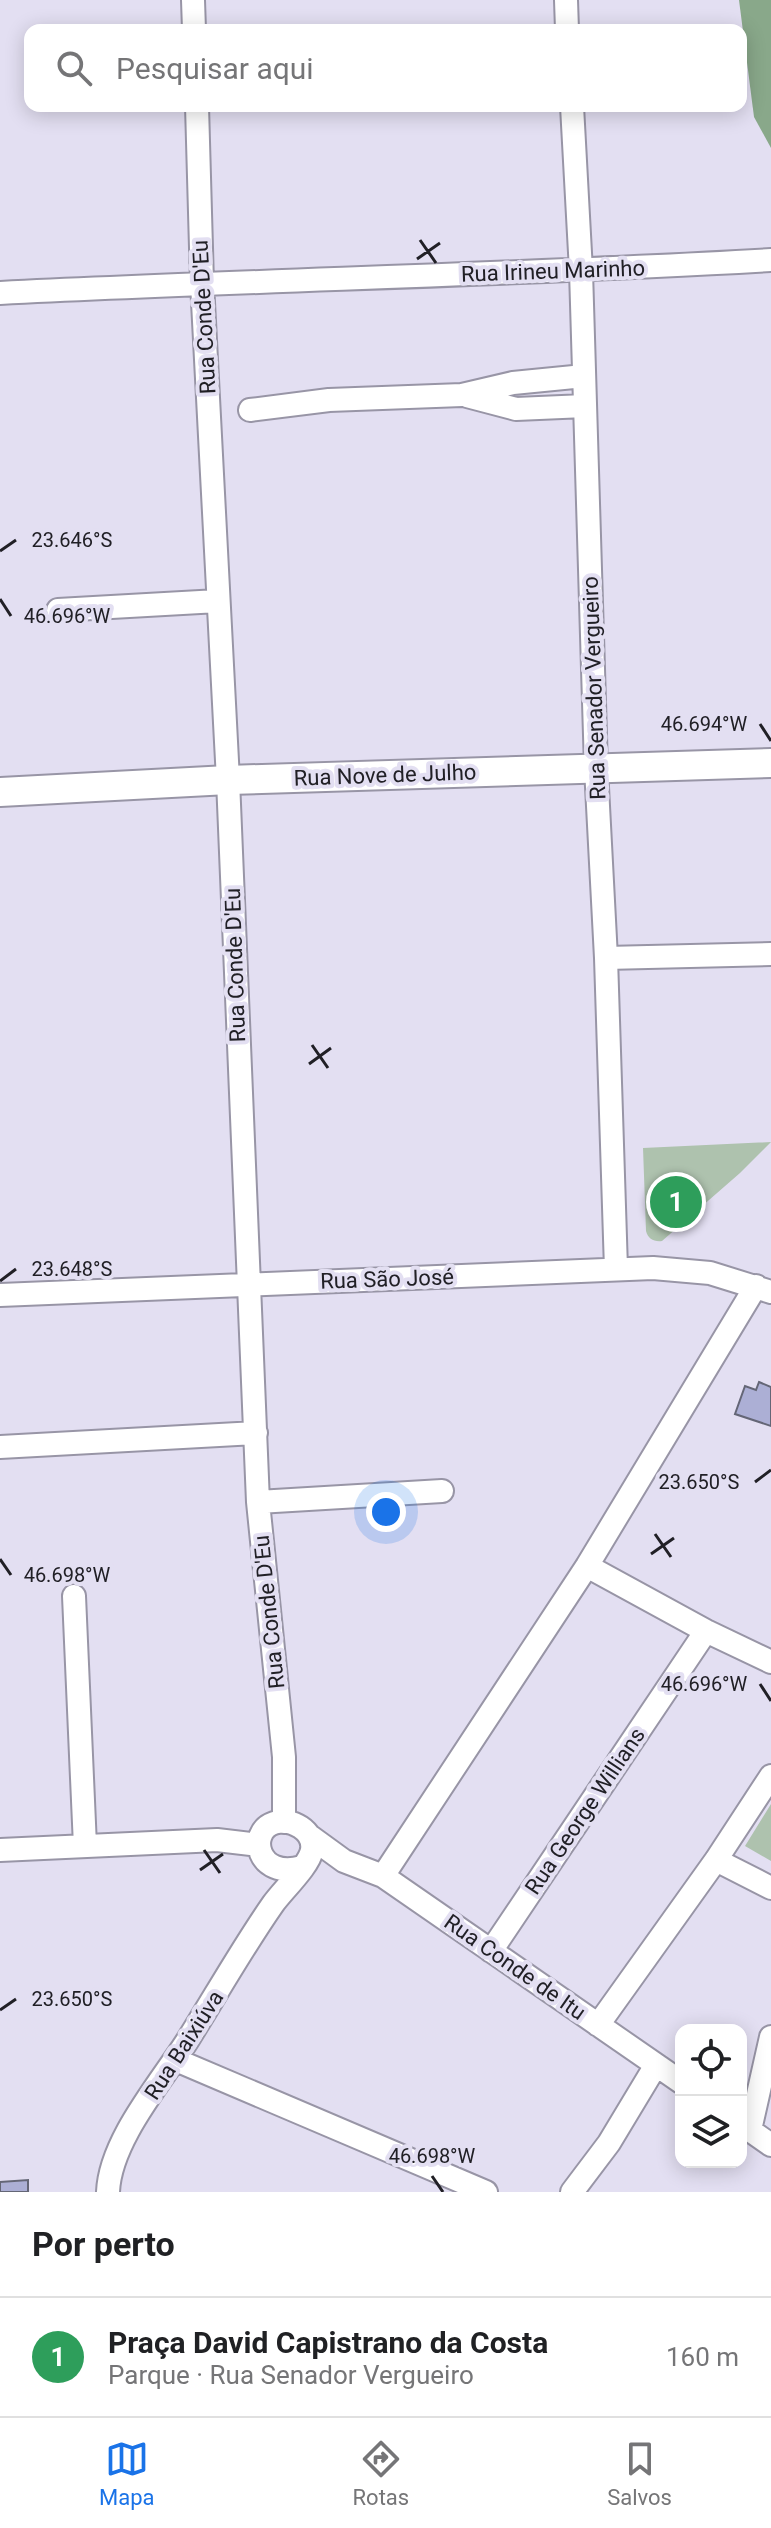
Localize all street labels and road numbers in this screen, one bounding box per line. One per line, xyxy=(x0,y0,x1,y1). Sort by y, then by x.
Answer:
street label: Rua Conde D'Eu xyxy=(187,239,221,395)
street label: Rua Irineu Marinho xyxy=(461,255,645,287)
street label: Rua Senador Vergueiro xyxy=(578,576,610,800)
street label: Rua Nove de Julho xyxy=(293,759,477,791)
street label: Rua Conde D'Eu xyxy=(220,887,250,1043)
street label: Rua São José xyxy=(320,1264,454,1294)
street label: Rua Conde D'Eu xyxy=(248,1534,290,1690)
street label: Rua George Willians xyxy=(520,1723,650,1899)
street label: Rua Conde de Itu xyxy=(440,1909,590,2025)
street label: Rua Baixiúva xyxy=(139,1986,229,2104)

